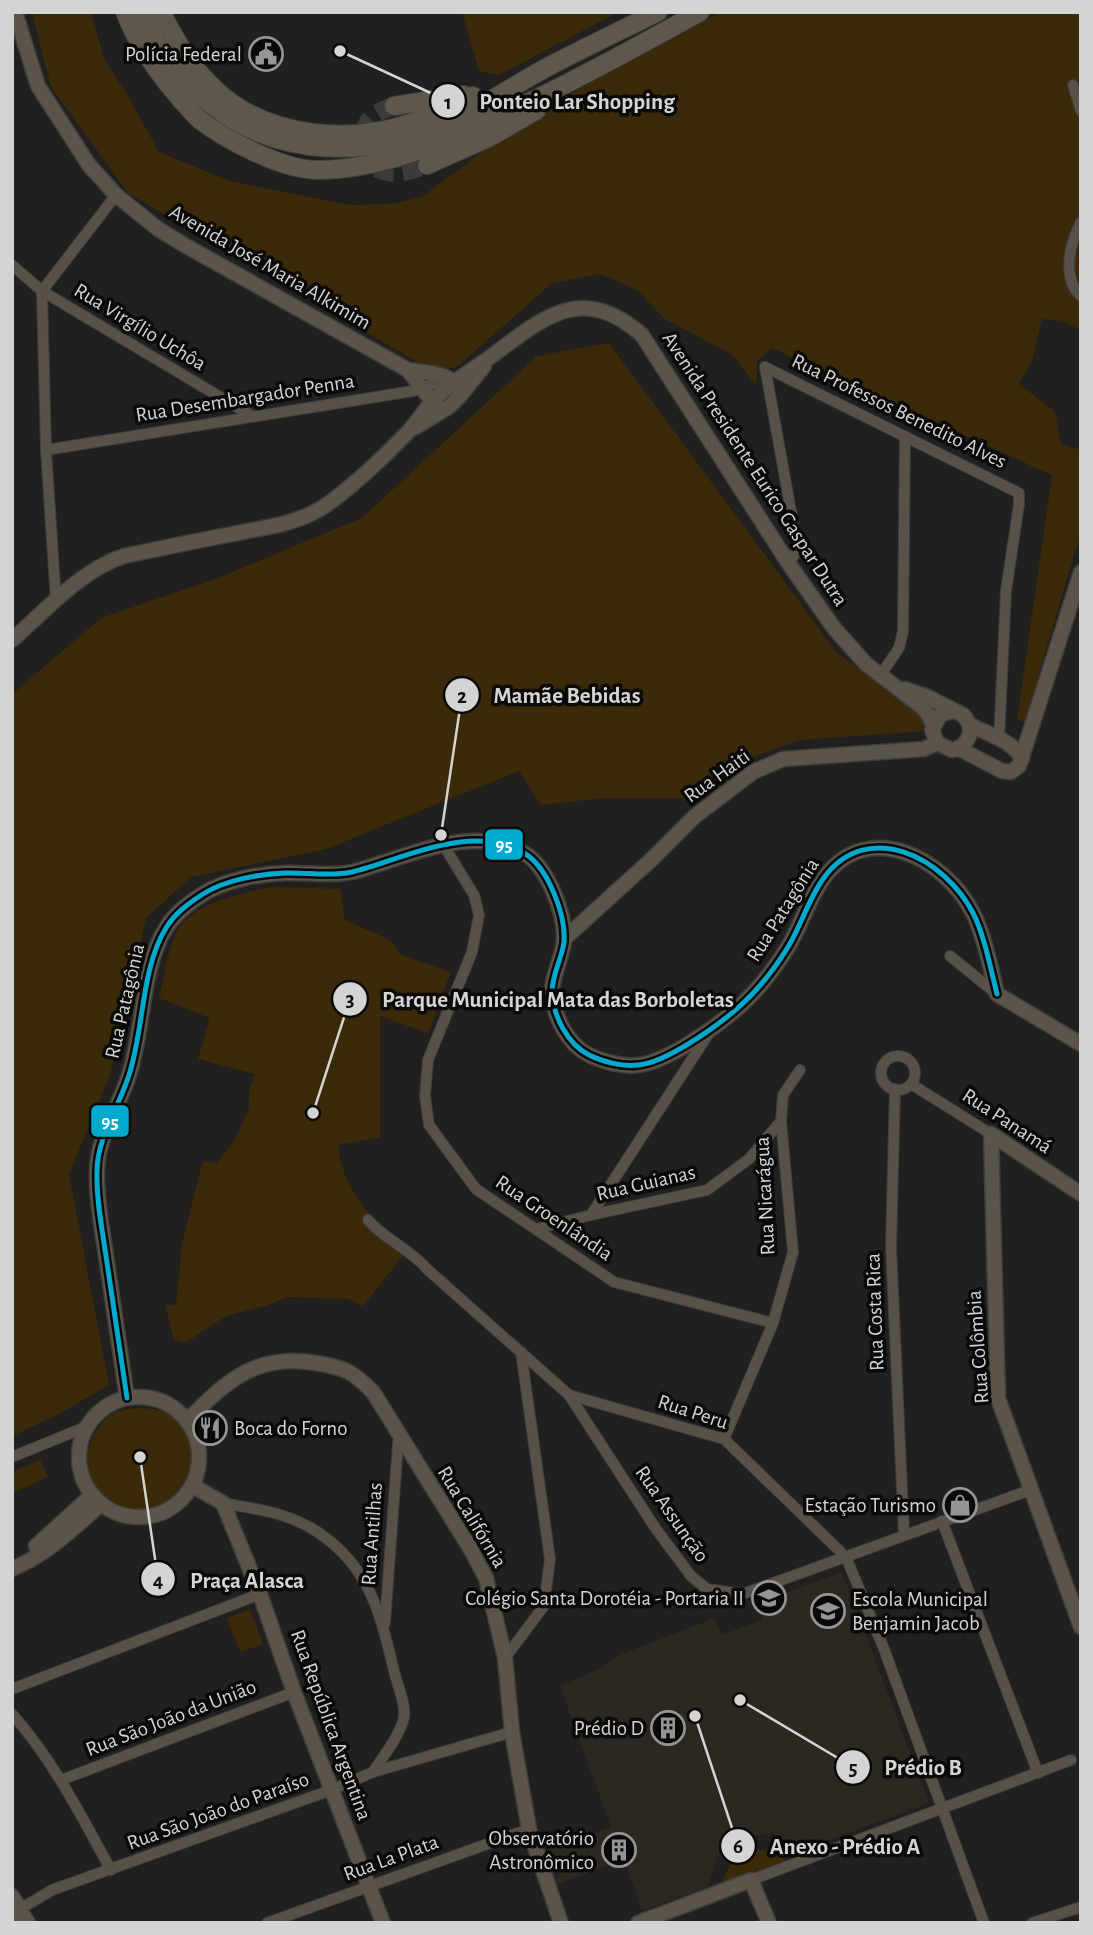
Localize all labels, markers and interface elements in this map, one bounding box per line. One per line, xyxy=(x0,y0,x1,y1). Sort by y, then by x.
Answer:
public building icon: Polícia Federal xyxy=(247,35,285,73)
place label: Polícia Federal xyxy=(125,44,242,65)
callout: Ponteio Lar Shopping xyxy=(430,79,689,123)
text: Ponteio Lar Shopping xyxy=(479,91,675,114)
text: 1 xyxy=(444,92,452,113)
street label: Avenida José Maria Alkimim xyxy=(166,201,374,333)
street label: Rua Virgílio Uchôa xyxy=(70,279,210,375)
street label: Avenida Presidente Eurico Gaspar Dutra xyxy=(658,328,852,610)
street label: Rua Professos Benedito Alves xyxy=(788,350,1010,472)
street label: Rua Desembargador Penna xyxy=(134,370,356,426)
callout: Mamãe Bebidas xyxy=(445,673,655,717)
text: Mamãe Bebidas xyxy=(494,685,641,708)
text: 2 xyxy=(457,686,467,707)
street label: Rua Haiti xyxy=(680,745,754,807)
line badge: 95 xyxy=(484,828,524,861)
text: 95 xyxy=(495,836,513,855)
street label: Rua Patagônia xyxy=(743,854,823,965)
street label: Rua Patagônia xyxy=(102,941,149,1061)
callout: Parque Municipal Mata das Borboletas xyxy=(333,977,748,1021)
text: 3 xyxy=(345,989,355,1010)
text: Parque Municipal Mata das Borboletas xyxy=(382,989,734,1012)
street label: Rua Panamá xyxy=(959,1084,1056,1158)
line badge: 95 xyxy=(90,1104,130,1138)
text: 95 xyxy=(101,1113,119,1132)
street label: Rua Nicarágua xyxy=(751,1136,779,1256)
street label: Rua Guianas xyxy=(594,1161,698,1205)
street label: Rua Groenlândia xyxy=(492,1171,617,1265)
street label: Rua Costa Rica xyxy=(862,1252,888,1371)
street label: Rua Colômbia xyxy=(964,1289,992,1404)
street label: Rua Peru xyxy=(655,1391,731,1433)
restaurant icon: Boca do Forno xyxy=(191,1409,229,1447)
place label: Boca do Forno xyxy=(234,1418,347,1439)
street label: Rua Assunção xyxy=(631,1462,713,1566)
street label: Rua Califórnia xyxy=(434,1463,511,1572)
street label: Rua Antilhas xyxy=(358,1482,386,1586)
shop icon: Estação Turismo xyxy=(941,1486,979,1524)
place label: Estação Turismo xyxy=(804,1495,936,1516)
callout: Praça Alasca xyxy=(141,1557,318,1601)
text: 4 xyxy=(153,1570,163,1591)
text: Praça Alasca xyxy=(190,1570,304,1593)
school or university icon: Colégio Santa Dorotéia - Portaria II xyxy=(750,1579,788,1617)
place label: Colégio Santa Dorotéia - Portaria II xyxy=(465,1588,744,1609)
place label: Escola Municipal Benjamin Jacob xyxy=(852,1589,988,1634)
school or university icon: Escola Municipal Benjamin Jacob xyxy=(809,1592,847,1630)
street label: Rua República Argentina xyxy=(287,1627,375,1823)
street label: Rua São João da União xyxy=(83,1676,259,1760)
building icon: Prédio D xyxy=(649,1709,687,1747)
place label: Prédio D xyxy=(574,1718,644,1739)
callout: Prédio B xyxy=(836,1745,976,1789)
text: Prédio B xyxy=(884,1757,962,1780)
text: 5 xyxy=(848,1758,858,1779)
street label: Rua São João do Paraíso xyxy=(124,1768,312,1854)
callout: Anexo - Prédio A xyxy=(721,1824,934,1868)
place label: Observatório Astronômico xyxy=(488,1828,594,1873)
street label: Rua La Plata xyxy=(341,1831,441,1885)
building icon: Observatório Astronômico xyxy=(600,1831,638,1869)
text: 6 xyxy=(733,1836,743,1857)
text: Anexo - Prédio A xyxy=(770,1836,920,1859)

